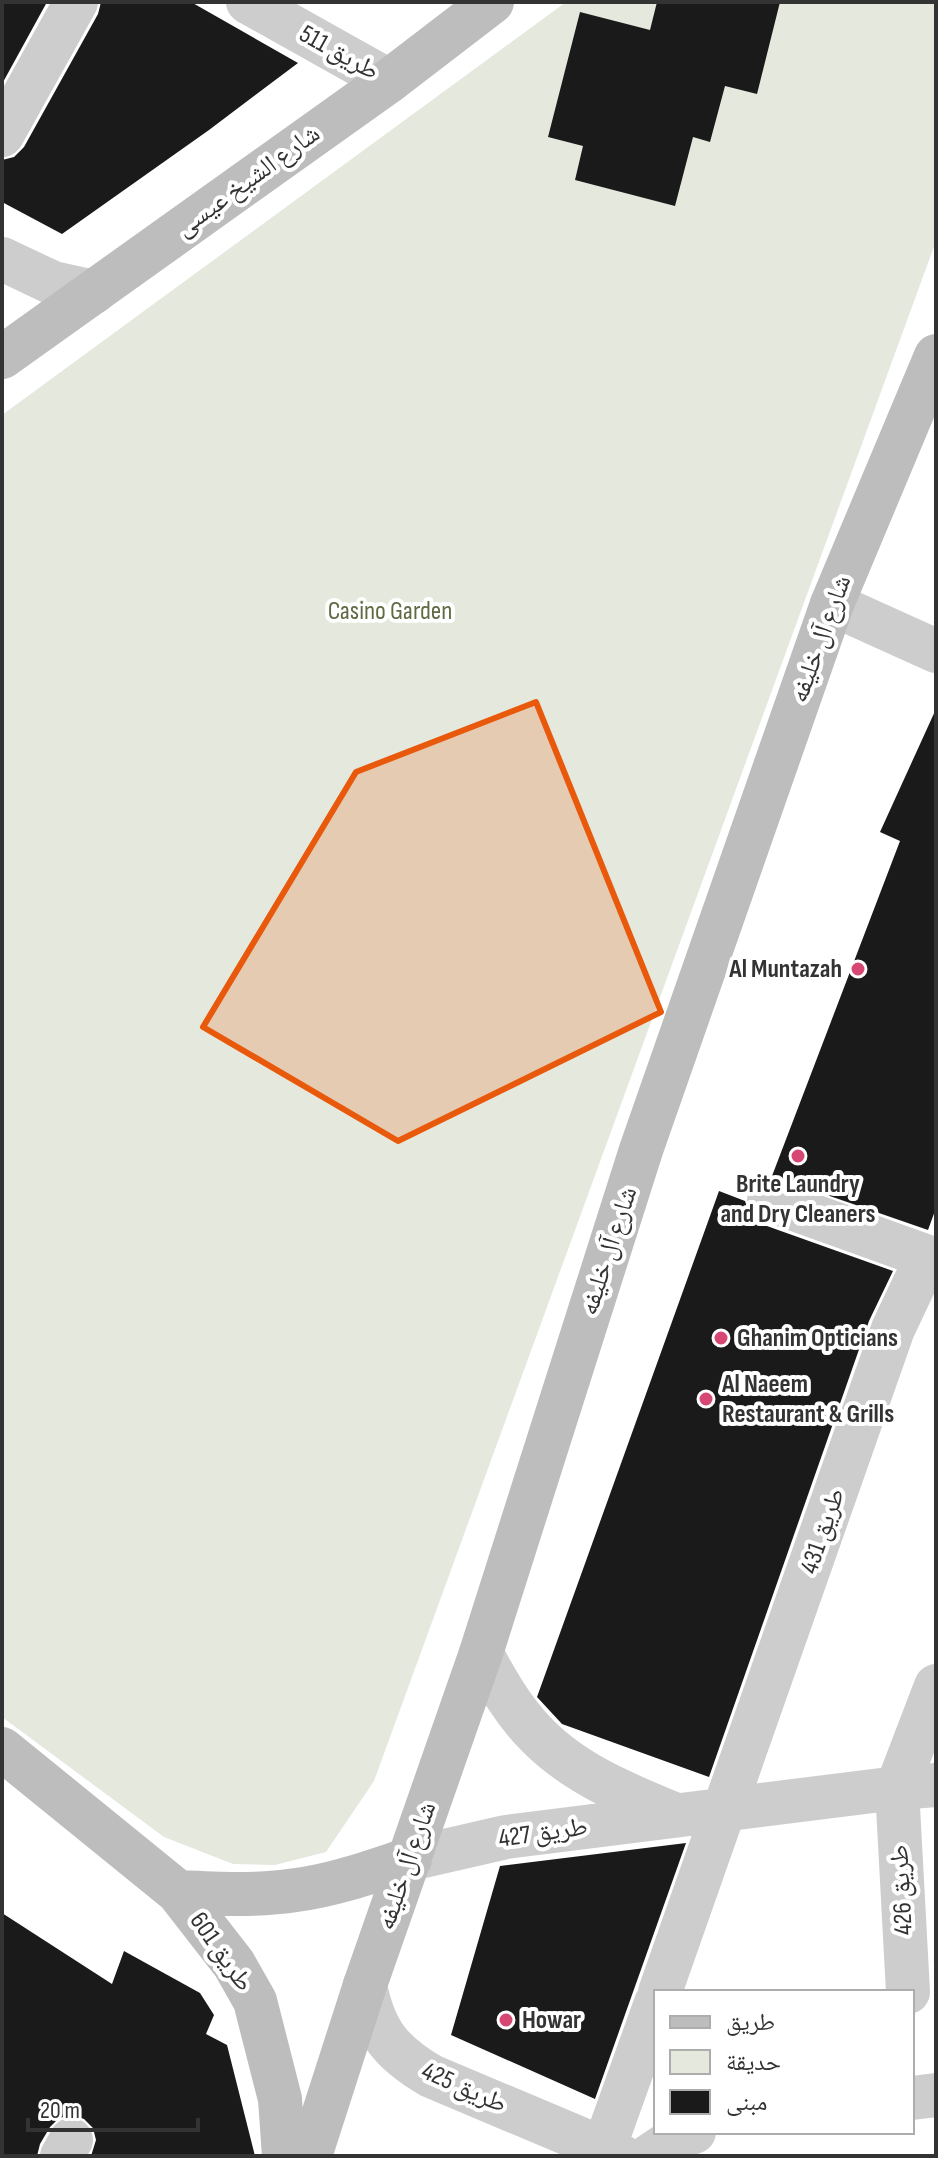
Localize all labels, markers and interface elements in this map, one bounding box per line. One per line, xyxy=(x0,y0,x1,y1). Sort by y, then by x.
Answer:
street label: طريق 511 xyxy=(294,19,384,87)
street label: شارع الشيخ عيسى xyxy=(170,118,326,244)
street label: شارع آل خليفه xyxy=(784,571,858,707)
park label: Casino Garden xyxy=(328,596,452,627)
place label: Al Muntazah xyxy=(728,954,842,985)
marker: Al Muntazah xyxy=(849,960,867,978)
marker: Brite Laundry and Dry Cleaners xyxy=(789,1147,807,1165)
place label: Brite Laundry and Dry Cleaners xyxy=(720,1169,876,1230)
street label: شارع آل خليفه xyxy=(574,1183,644,1319)
place label: Ghanim Opticians xyxy=(737,1323,898,1354)
marker: Ghanim Opticians xyxy=(712,1329,730,1347)
place label: Al Naeem Restaurant & Grills xyxy=(721,1369,894,1430)
marker: Al Naeem Restaurant & Grills xyxy=(697,1390,715,1408)
street label: طريق 431 xyxy=(794,1484,852,1578)
street label: شارع آل خليفه xyxy=(371,1798,443,1934)
street label: طريق 427 xyxy=(496,1811,590,1855)
street label: طريق 426 xyxy=(884,1844,920,1936)
street label: طريق 601 xyxy=(183,1906,259,1998)
legend xyxy=(654,1990,914,2134)
place label: Howar xyxy=(522,2005,581,2036)
text: طريق xyxy=(726,2008,775,2037)
marker: Howar xyxy=(497,2011,515,2029)
text: حديقة xyxy=(726,2048,781,2077)
street label: طريق 425 xyxy=(417,2056,511,2120)
scale bar xyxy=(28,2082,198,2132)
text: مبنى xyxy=(726,2088,767,2117)
text: 20 m xyxy=(40,2096,80,2125)

